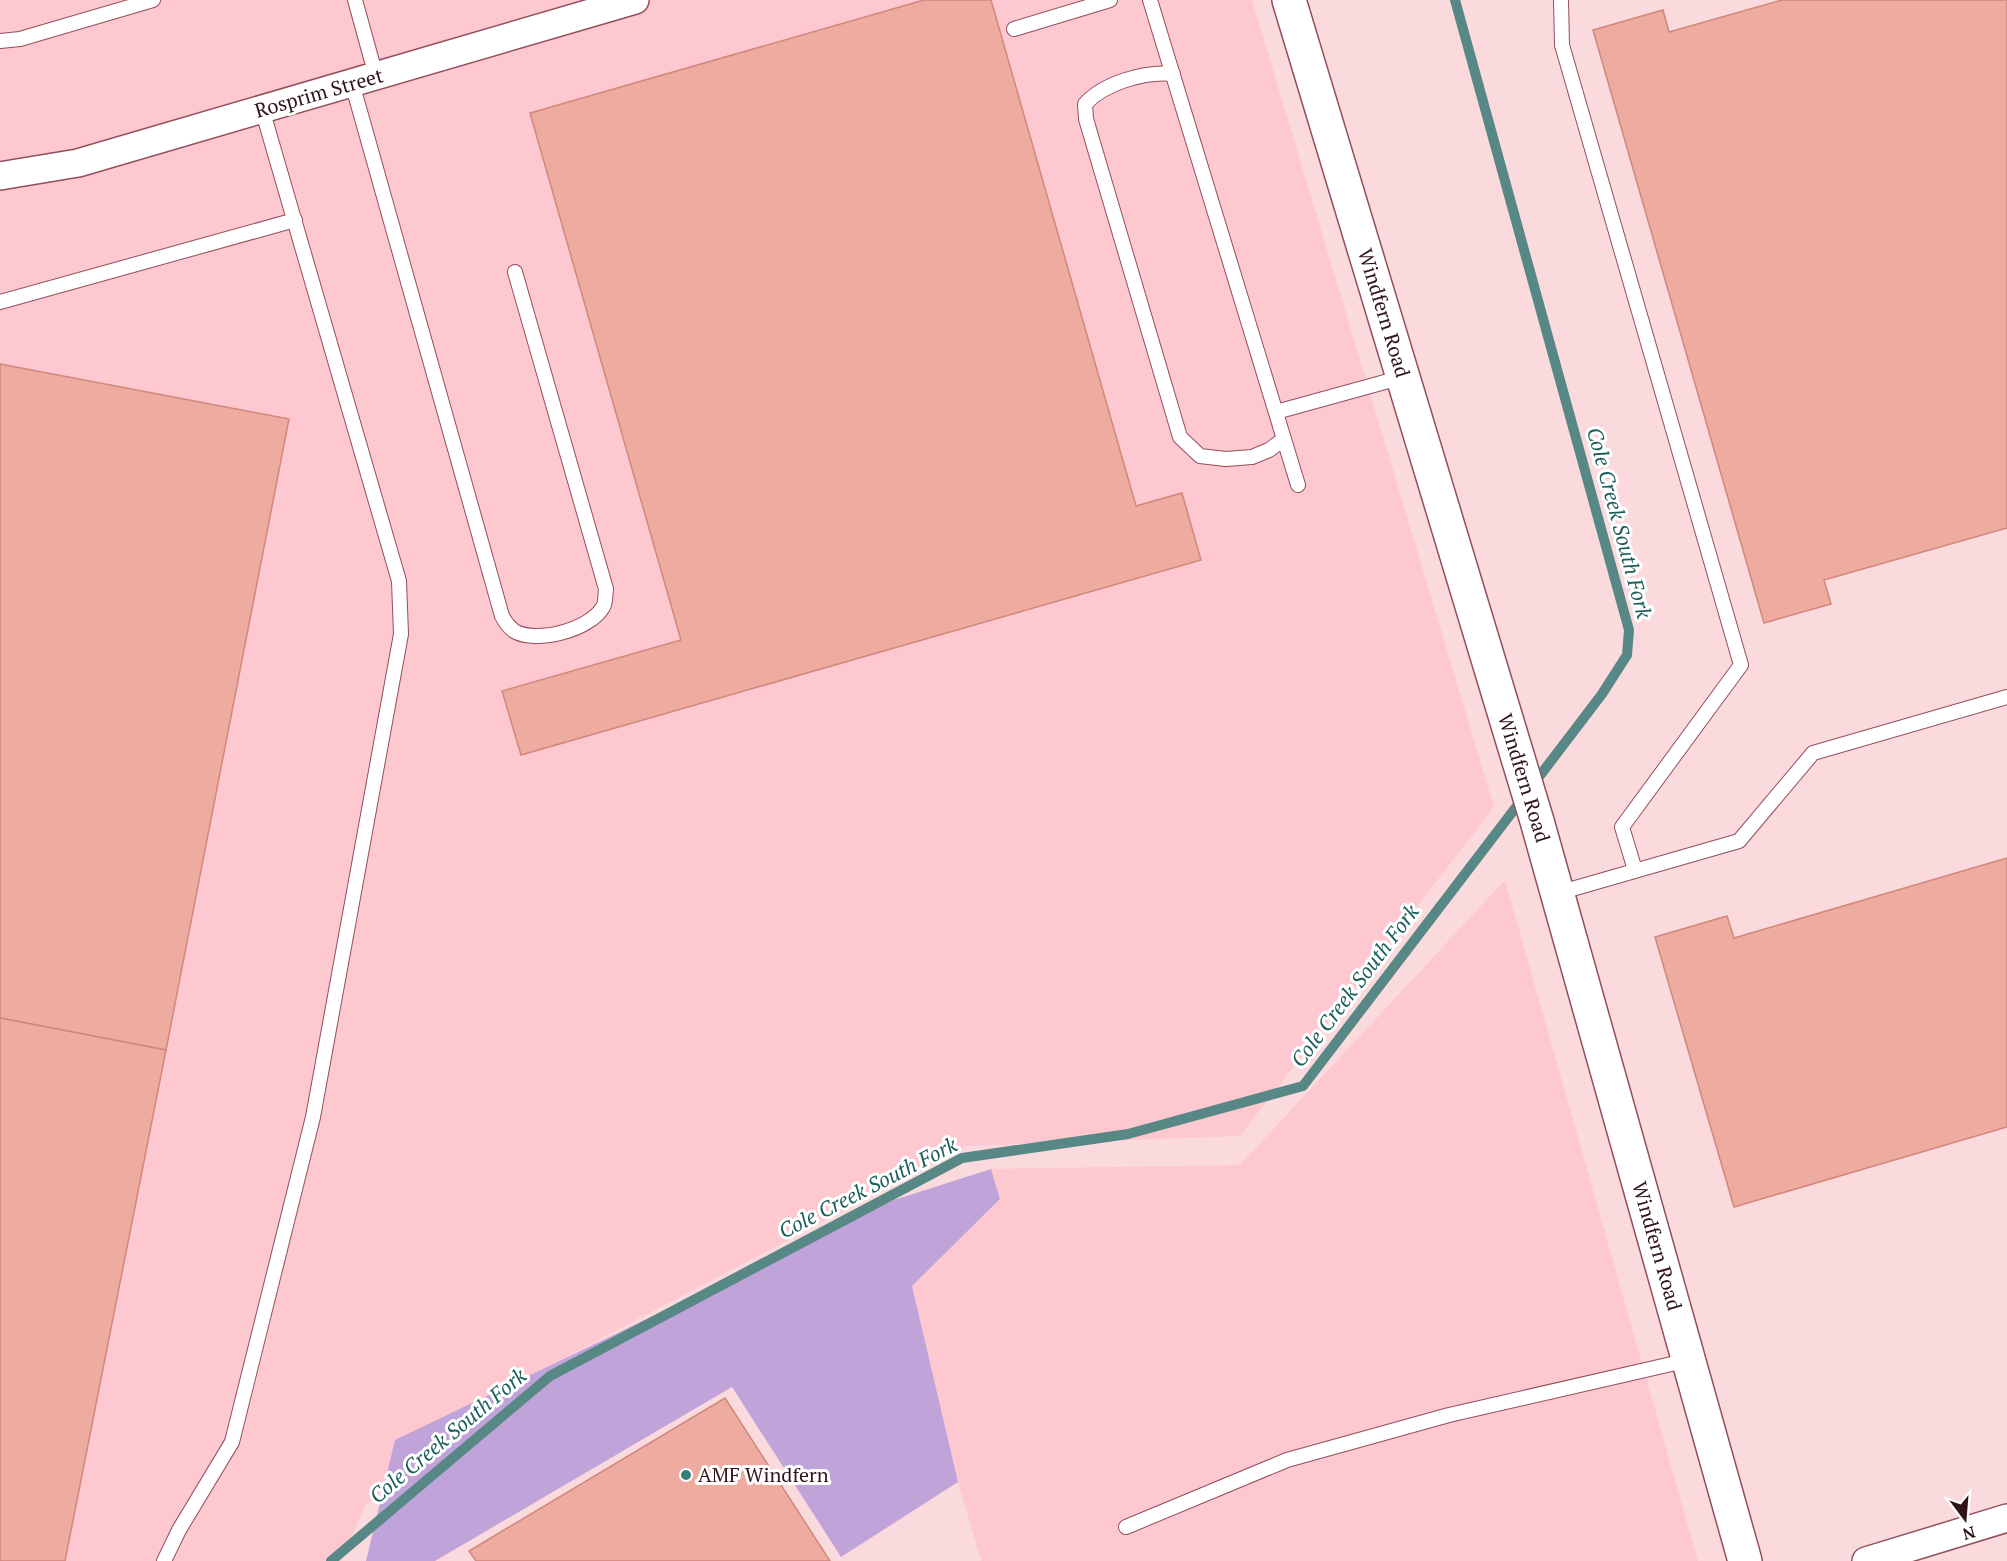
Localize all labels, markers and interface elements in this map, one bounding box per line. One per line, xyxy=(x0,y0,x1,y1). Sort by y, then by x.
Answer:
street label: Rosprim Street xyxy=(251,61,387,124)
street label: Windfern Road xyxy=(1352,245,1417,381)
water label: Cole Creek South Fork xyxy=(1581,424,1659,622)
street label: Windfern Road xyxy=(1492,710,1557,846)
water label: Cole Creek South Fork xyxy=(1284,898,1425,1072)
water label: Cole Creek South Fork xyxy=(774,1130,962,1244)
street label: Windfern Road xyxy=(1626,1178,1689,1314)
water label: Cole Creek South Fork xyxy=(363,1361,532,1509)
place label: AMF Windfern xyxy=(698,1461,829,1488)
marker: AMF Windfern xyxy=(679,1468,693,1482)
north arrow xyxy=(1935,1489,1995,1549)
text: N xyxy=(1960,1521,1978,1546)

